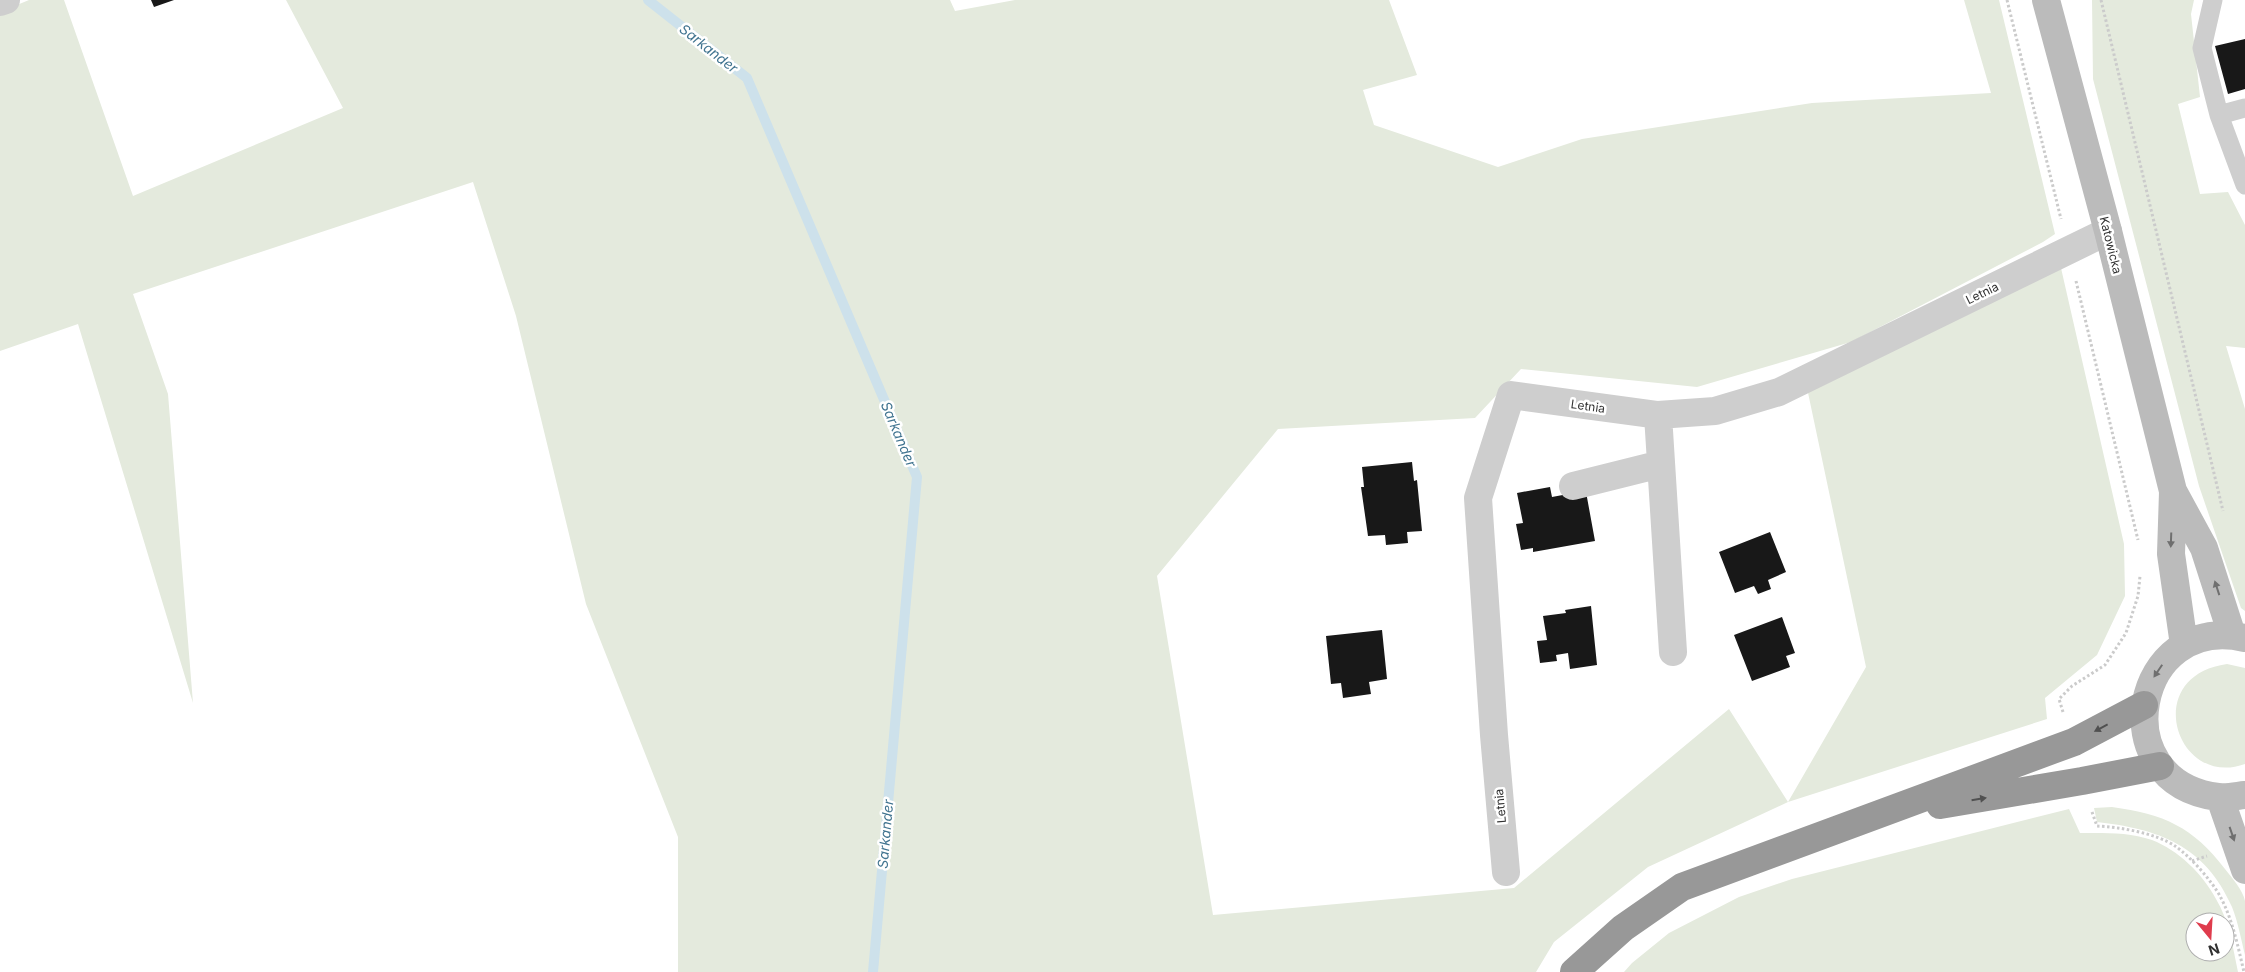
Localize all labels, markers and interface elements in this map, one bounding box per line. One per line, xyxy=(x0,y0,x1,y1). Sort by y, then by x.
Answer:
water label: Sarkander xyxy=(676,20,742,76)
street label: Katowicka xyxy=(2097,215,2125,275)
street label: Letnia xyxy=(1963,279,2001,307)
street label: Letnia xyxy=(1570,396,1606,416)
water label: Sarkander xyxy=(878,399,921,470)
one-way arrow xyxy=(2167,532,2175,548)
one-way arrow xyxy=(2213,580,2221,595)
one-way arrow xyxy=(2153,664,2163,678)
one-way arrow xyxy=(2094,724,2108,732)
street label: Letnia xyxy=(1491,788,1509,824)
one-way arrow xyxy=(1971,794,1987,802)
water label: Sarkander xyxy=(874,798,897,869)
one-way arrow xyxy=(2229,827,2237,842)
north arrow xyxy=(2185,912,2235,962)
text: N xyxy=(2206,940,2222,960)

